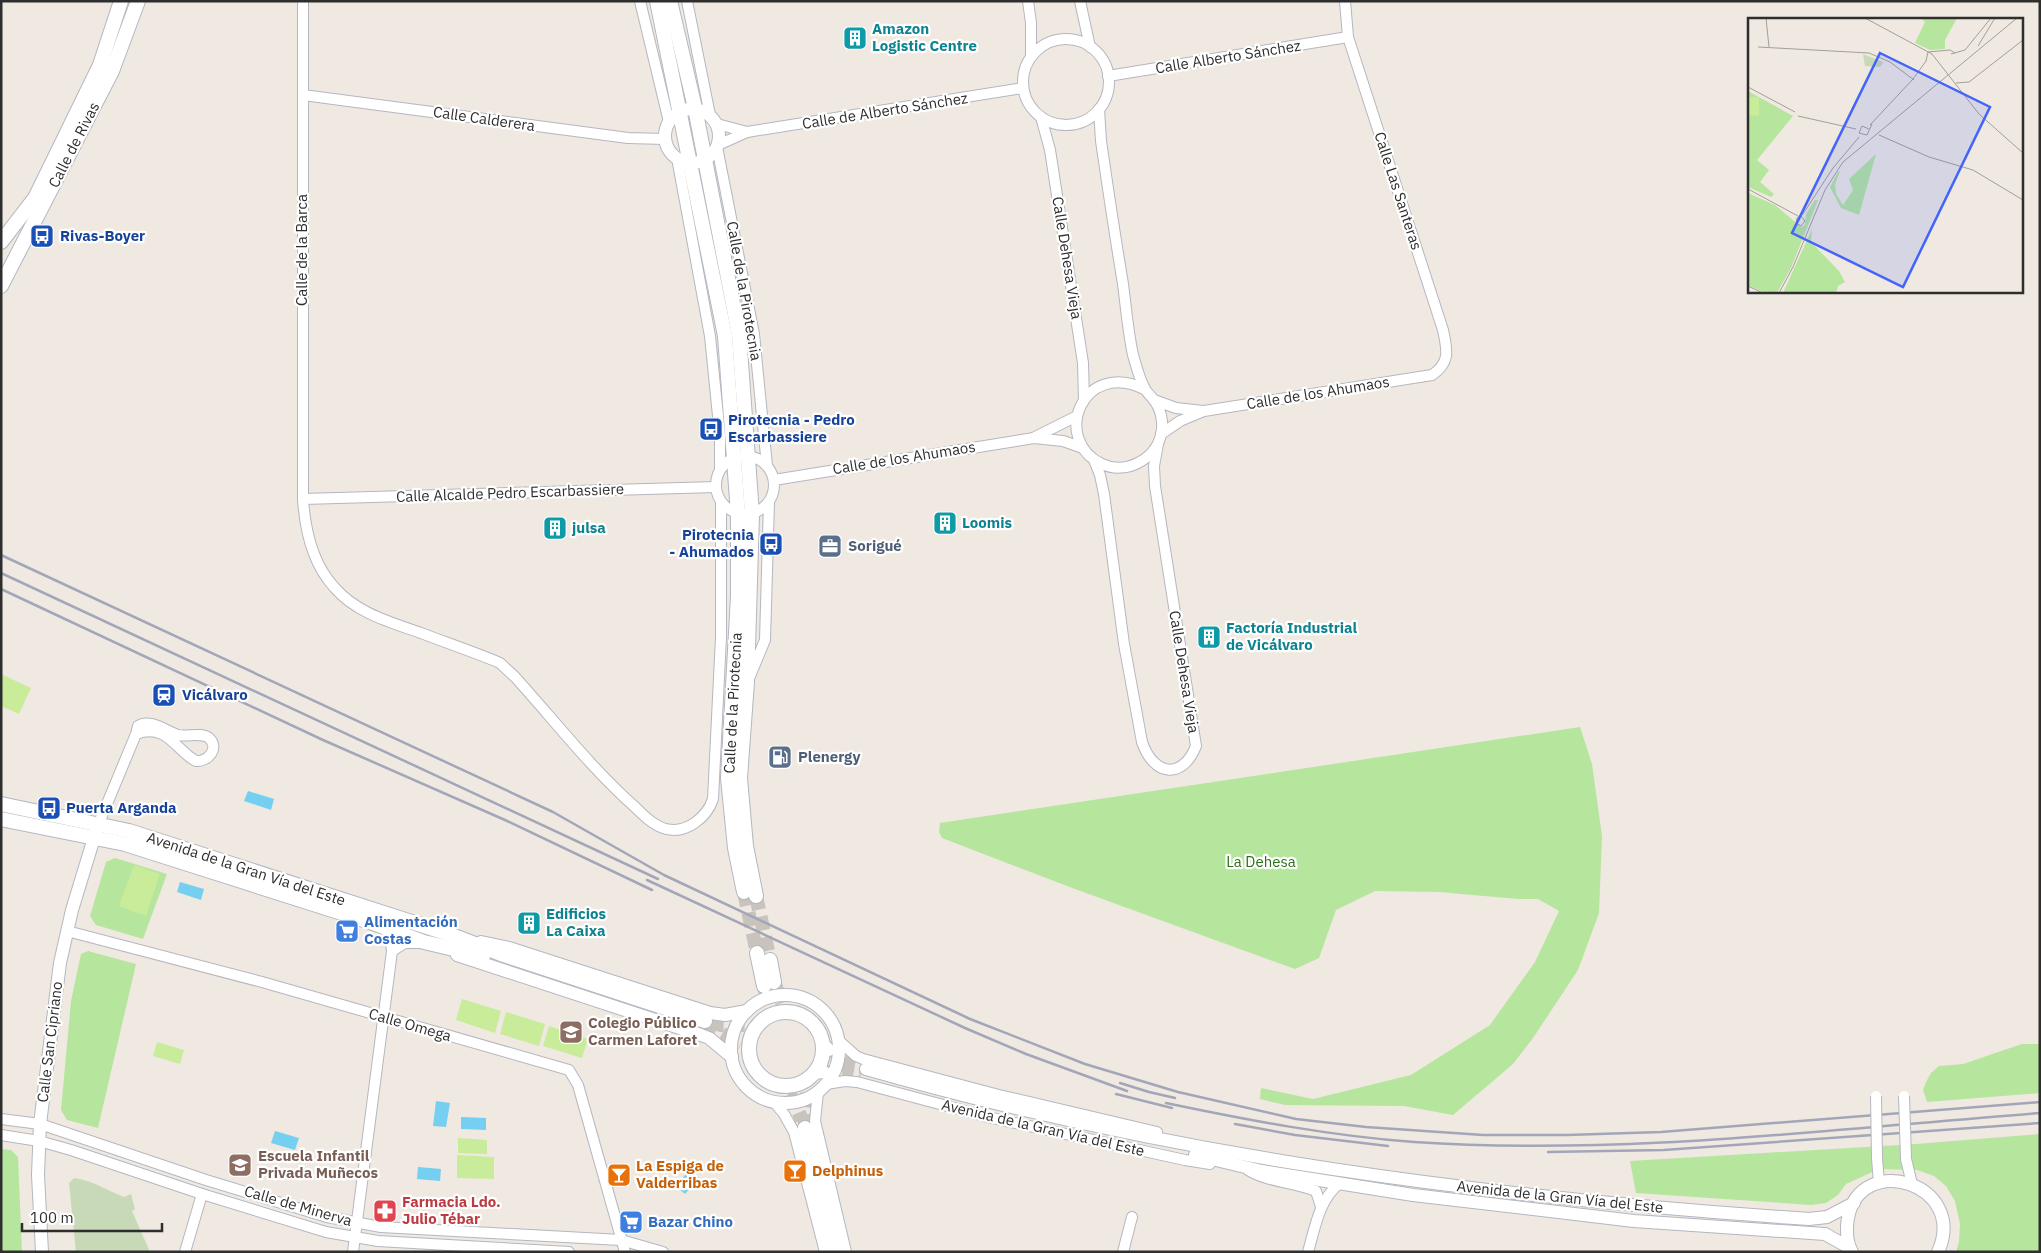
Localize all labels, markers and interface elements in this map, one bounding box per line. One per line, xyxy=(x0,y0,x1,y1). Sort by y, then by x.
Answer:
inset map xyxy=(1748,18,2024,292)
place label: Amazon Logistic Centre xyxy=(872,19,977,55)
building icon: Amazon Logistic Centre xyxy=(842,25,868,51)
street label: Calle Alberto Sánchez xyxy=(1154,36,1302,77)
street label: Calle de Alberto Sánchez xyxy=(801,88,969,133)
street label: Calle de Rivas xyxy=(44,99,103,191)
street label: Calle Calderera xyxy=(432,102,536,135)
street label: Calle Las Santeras xyxy=(1370,129,1427,252)
street label: Calle de la Barca xyxy=(292,194,311,306)
street label: Calle Dehesa Vieja xyxy=(1048,195,1087,321)
street label: Calle de la Pirotecnia xyxy=(723,220,766,362)
bus stop icon: Rivas-Boyer xyxy=(29,223,55,249)
place label: Rivas-Boyer xyxy=(60,226,145,245)
street label: Calle de los Ahumaos xyxy=(1245,372,1391,413)
place label: Pirotecnia - Pedro Escarbassiere xyxy=(728,410,855,446)
bus stop icon: Pirotecnia - Pedro Escarbassiere xyxy=(698,416,724,442)
street label: Calle de los Ahumaos xyxy=(831,437,977,478)
street label: Calle Alcalde Pedro Escarbassiere xyxy=(396,479,624,506)
building icon: Loomis xyxy=(932,510,958,536)
place label: Loomis xyxy=(962,513,1012,532)
building icon: julsa xyxy=(542,515,568,541)
place label: julsa xyxy=(571,518,606,537)
place label: Pirotecnia - Ahumados xyxy=(669,525,754,561)
bus stop icon: Pirotecnia - Ahumados xyxy=(758,531,784,557)
office icon: Sorigué xyxy=(817,533,843,559)
place label: Sorigué xyxy=(848,536,902,555)
street label: Calle Dehesa Vieja xyxy=(1165,609,1204,735)
place label: Factoría Industrial de Vicálvaro xyxy=(1226,618,1358,654)
building icon: Factoría Industrial de Vicálvaro xyxy=(1196,624,1222,650)
street label: Calle de la Pirotecnia xyxy=(719,632,746,774)
station icon: Vicálvaro xyxy=(151,682,177,708)
place label: Vicálvaro xyxy=(182,685,248,704)
fuel station icon: Plenergy xyxy=(767,744,793,770)
place label: Plenergy xyxy=(798,747,860,766)
bus stop icon: Puerta Arganda xyxy=(36,795,62,821)
place label: Puerta Arganda xyxy=(66,798,177,817)
street label: Avenida de la Gran Vía del Este xyxy=(144,827,348,910)
park label: La Dehesa xyxy=(1226,852,1296,871)
place label: Edificios La Caixa xyxy=(546,904,607,940)
building icon: Edificios La Caixa xyxy=(516,910,542,936)
place label: Alimentación Costas xyxy=(364,912,458,948)
supermarket icon: Alimentación Costas xyxy=(334,918,360,944)
street label: Calle San Cipriano xyxy=(33,980,66,1104)
street label: Calle Omega xyxy=(367,1004,454,1045)
place label: Colegio Público Carmen Laforet xyxy=(588,1013,697,1049)
school or university icon: Colegio Público Carmen Laforet xyxy=(558,1019,584,1045)
street label: Avenida de la Gran Vía del Este xyxy=(940,1095,1146,1160)
place label: Escuela Infantil Privada Muñecos xyxy=(258,1146,378,1182)
school or university icon: Escuela Infantil Privada Muñecos xyxy=(227,1152,253,1178)
place label: La Espiga de Valderribas xyxy=(636,1156,724,1192)
bar icon: Delphinus xyxy=(782,1158,808,1184)
place label: Delphinus xyxy=(812,1161,884,1180)
bar icon: La Espiga de Valderribas xyxy=(606,1162,632,1188)
street label: Avenida de la Gran Vía del Este xyxy=(1456,1176,1664,1217)
street label: Calle de Minerva xyxy=(242,1181,354,1230)
place label: Farmacia Ldo. Julio Tébar xyxy=(402,1192,501,1228)
pharmacy icon: Farmacia Ldo. Julio Tébar xyxy=(372,1198,398,1224)
scale bar xyxy=(22,1200,162,1232)
text: 100 m xyxy=(30,1208,74,1227)
supermarket icon: Bazar Chino xyxy=(618,1209,644,1235)
place label: Bazar Chino xyxy=(648,1212,733,1231)

